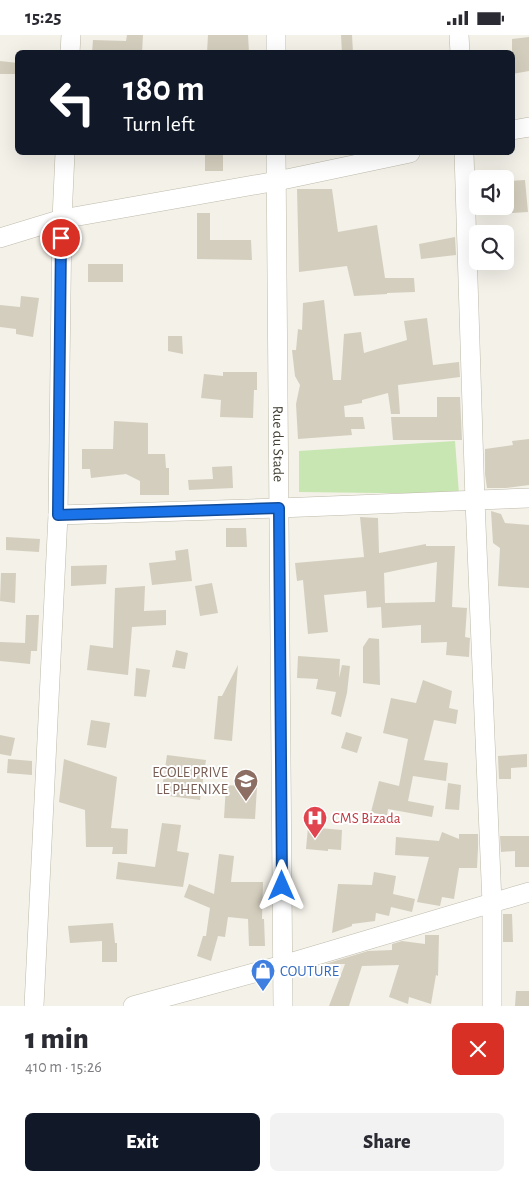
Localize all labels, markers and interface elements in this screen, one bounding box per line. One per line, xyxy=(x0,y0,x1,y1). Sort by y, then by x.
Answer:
text: 15:25 xyxy=(25,8,62,27)
icon: left xyxy=(40,70,105,135)
text: 180 m xyxy=(123,72,205,107)
text: Turn left xyxy=(123,113,195,135)
map controls xyxy=(469,170,514,270)
button: sound xyxy=(469,170,514,215)
pin xyxy=(40,217,82,259)
icon: arrive xyxy=(47,224,75,252)
button: search xyxy=(469,225,514,270)
street label: Rue du Stade xyxy=(270,406,286,482)
place label: ECOLE PRIVE LE PHENIXE xyxy=(152,765,228,797)
school or university icon: ECOLE PRIVE LE PHENIXE xyxy=(233,768,259,802)
hospital icon: CMS Bizada xyxy=(302,805,328,839)
place label: CMS Bizada xyxy=(332,811,401,826)
position arrow xyxy=(255,859,307,911)
shop icon: COUTURE xyxy=(250,958,276,992)
place label: COUTURE xyxy=(280,964,339,979)
button: close xyxy=(452,1023,504,1075)
text: 1 min xyxy=(25,1024,89,1054)
text: 410 m · 15:26 xyxy=(25,1059,102,1075)
button: Exit xyxy=(25,1113,260,1171)
button: Share xyxy=(270,1113,504,1171)

